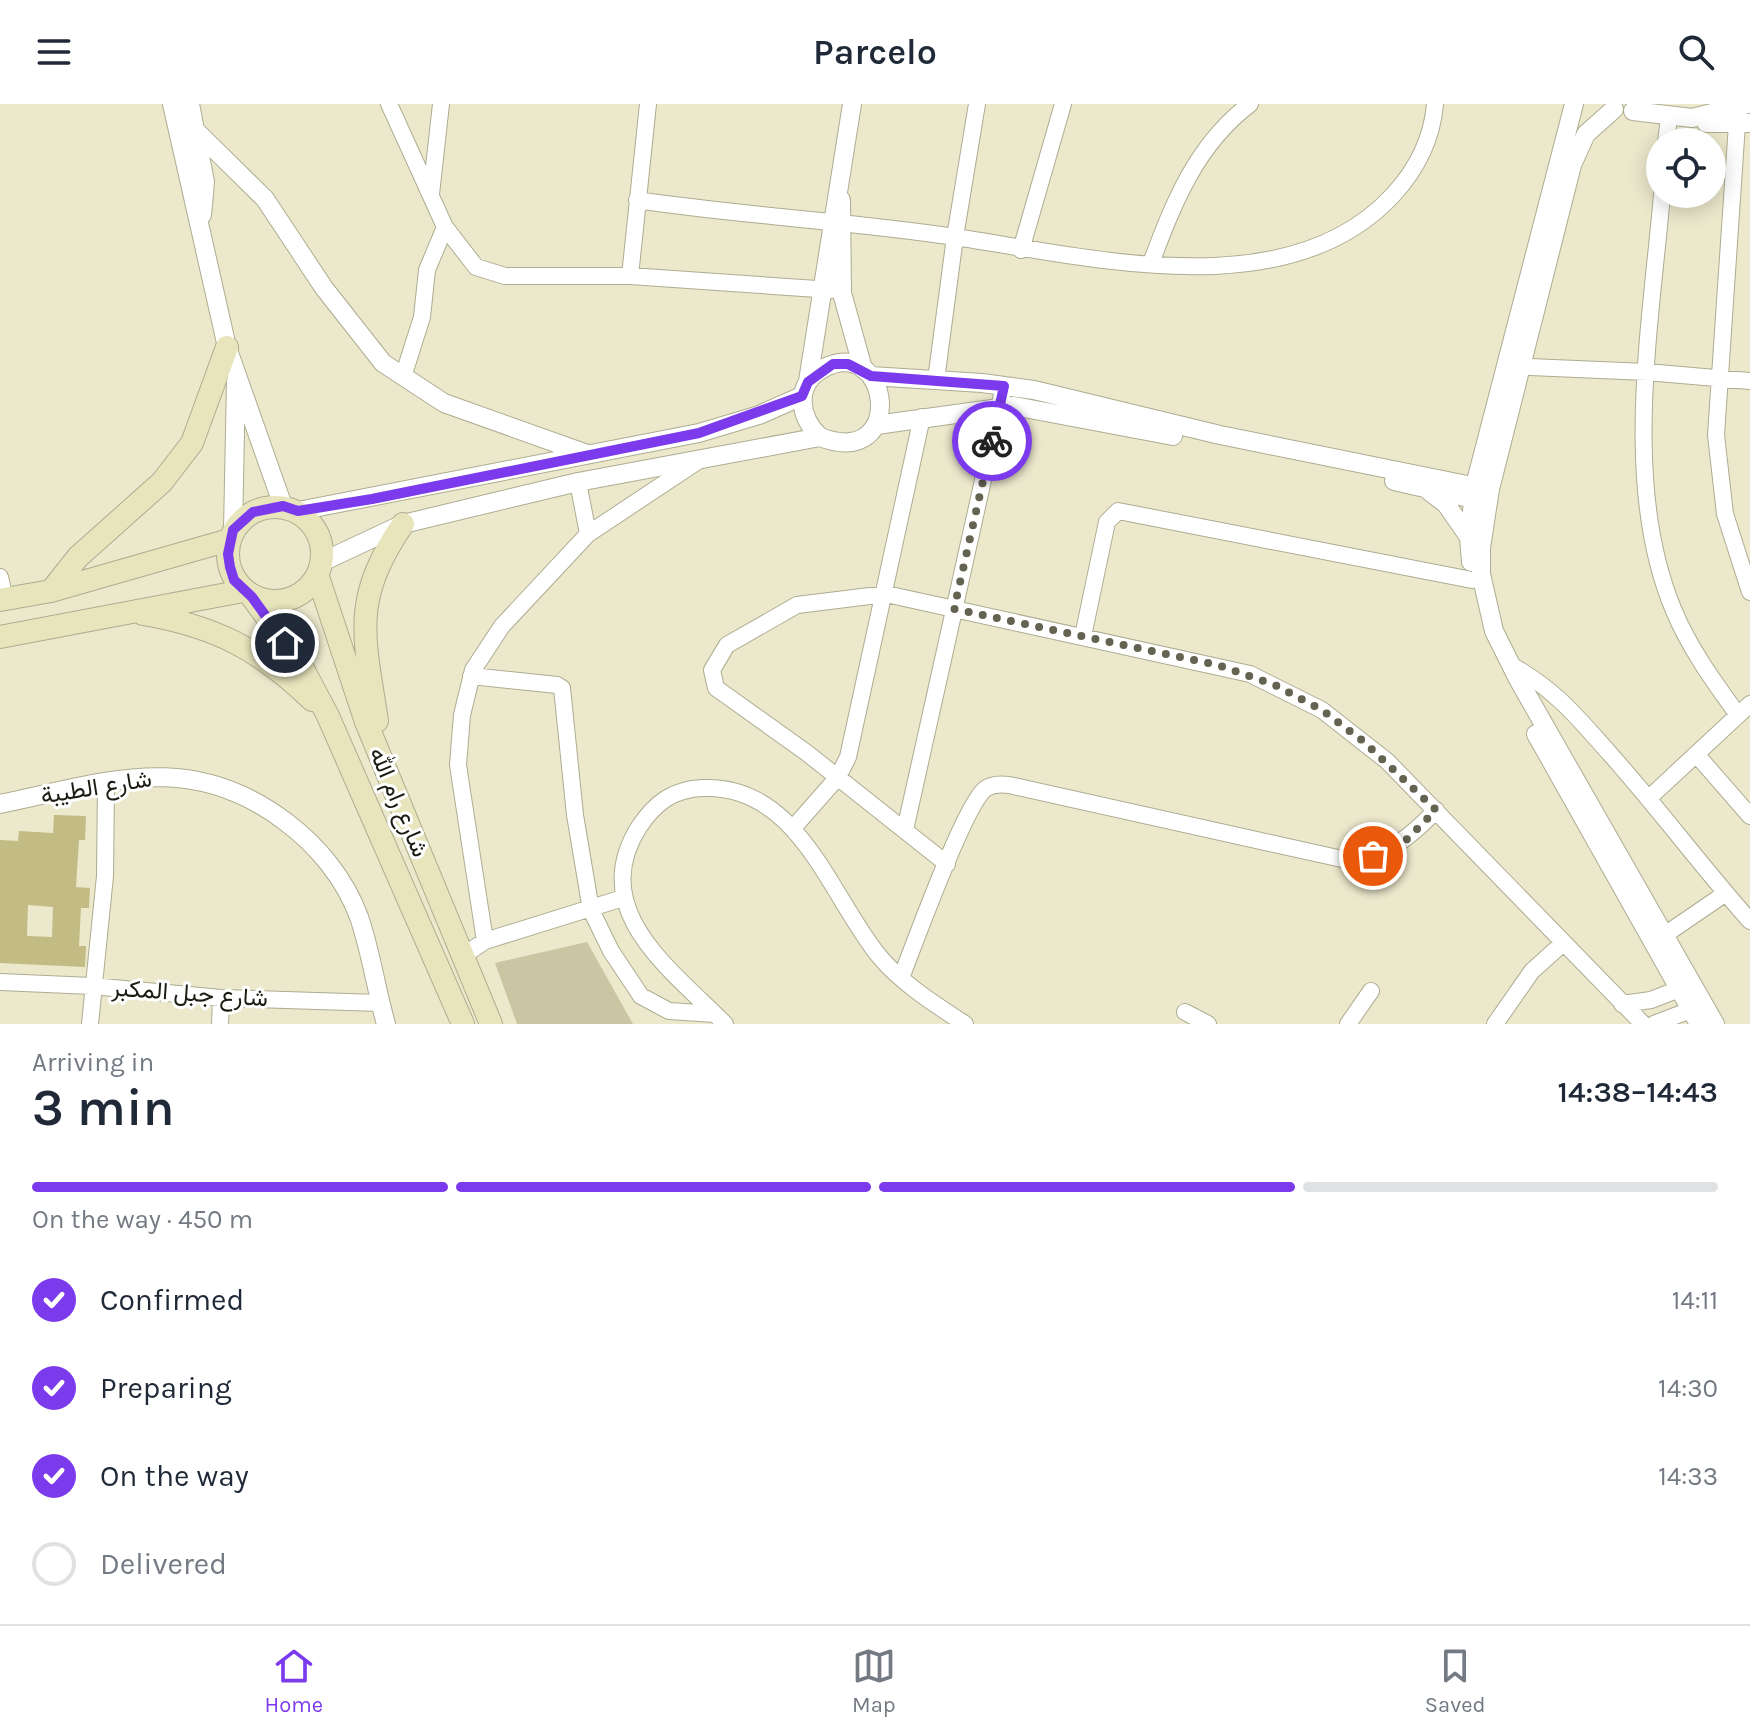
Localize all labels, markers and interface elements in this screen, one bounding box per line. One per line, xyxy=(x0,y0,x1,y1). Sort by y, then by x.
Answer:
icon: menu xyxy=(32,30,76,74)
icon: search xyxy=(1674,30,1718,74)
text: Parcelo xyxy=(813,31,937,73)
map controls xyxy=(1646,128,1726,208)
button: locate xyxy=(1646,128,1726,208)
courier xyxy=(952,401,1032,481)
icon: bike xyxy=(970,419,1014,463)
pin xyxy=(251,609,319,677)
icon: home xyxy=(263,621,307,665)
street label: شارع رام الله xyxy=(362,743,435,862)
street label: شارع الطيبة xyxy=(38,764,154,812)
pin xyxy=(1339,822,1407,890)
icon: bag xyxy=(1351,834,1395,878)
street label: شارع جبل المكبر xyxy=(110,974,269,1014)
text: Arriving in xyxy=(32,1047,154,1078)
text: 14:38–14:43 xyxy=(1558,1074,1718,1110)
text: 3 min xyxy=(32,1077,175,1138)
text: On the way · 450 m xyxy=(32,1204,253,1235)
icon: check xyxy=(32,1278,76,1322)
text: Confirmed xyxy=(100,1282,244,1318)
text: 14:11 xyxy=(1672,1285,1718,1316)
icon: check xyxy=(32,1366,76,1410)
text: Preparing xyxy=(100,1370,232,1406)
text: 14:30 xyxy=(1658,1373,1718,1404)
icon: check xyxy=(32,1454,76,1498)
text: On the way xyxy=(100,1458,249,1494)
text: 14:33 xyxy=(1658,1461,1718,1492)
text: Delivered xyxy=(100,1546,227,1582)
tab: Home xyxy=(264,1644,323,1718)
tab: Map xyxy=(852,1644,896,1718)
tab: Saved xyxy=(1425,1644,1486,1718)

